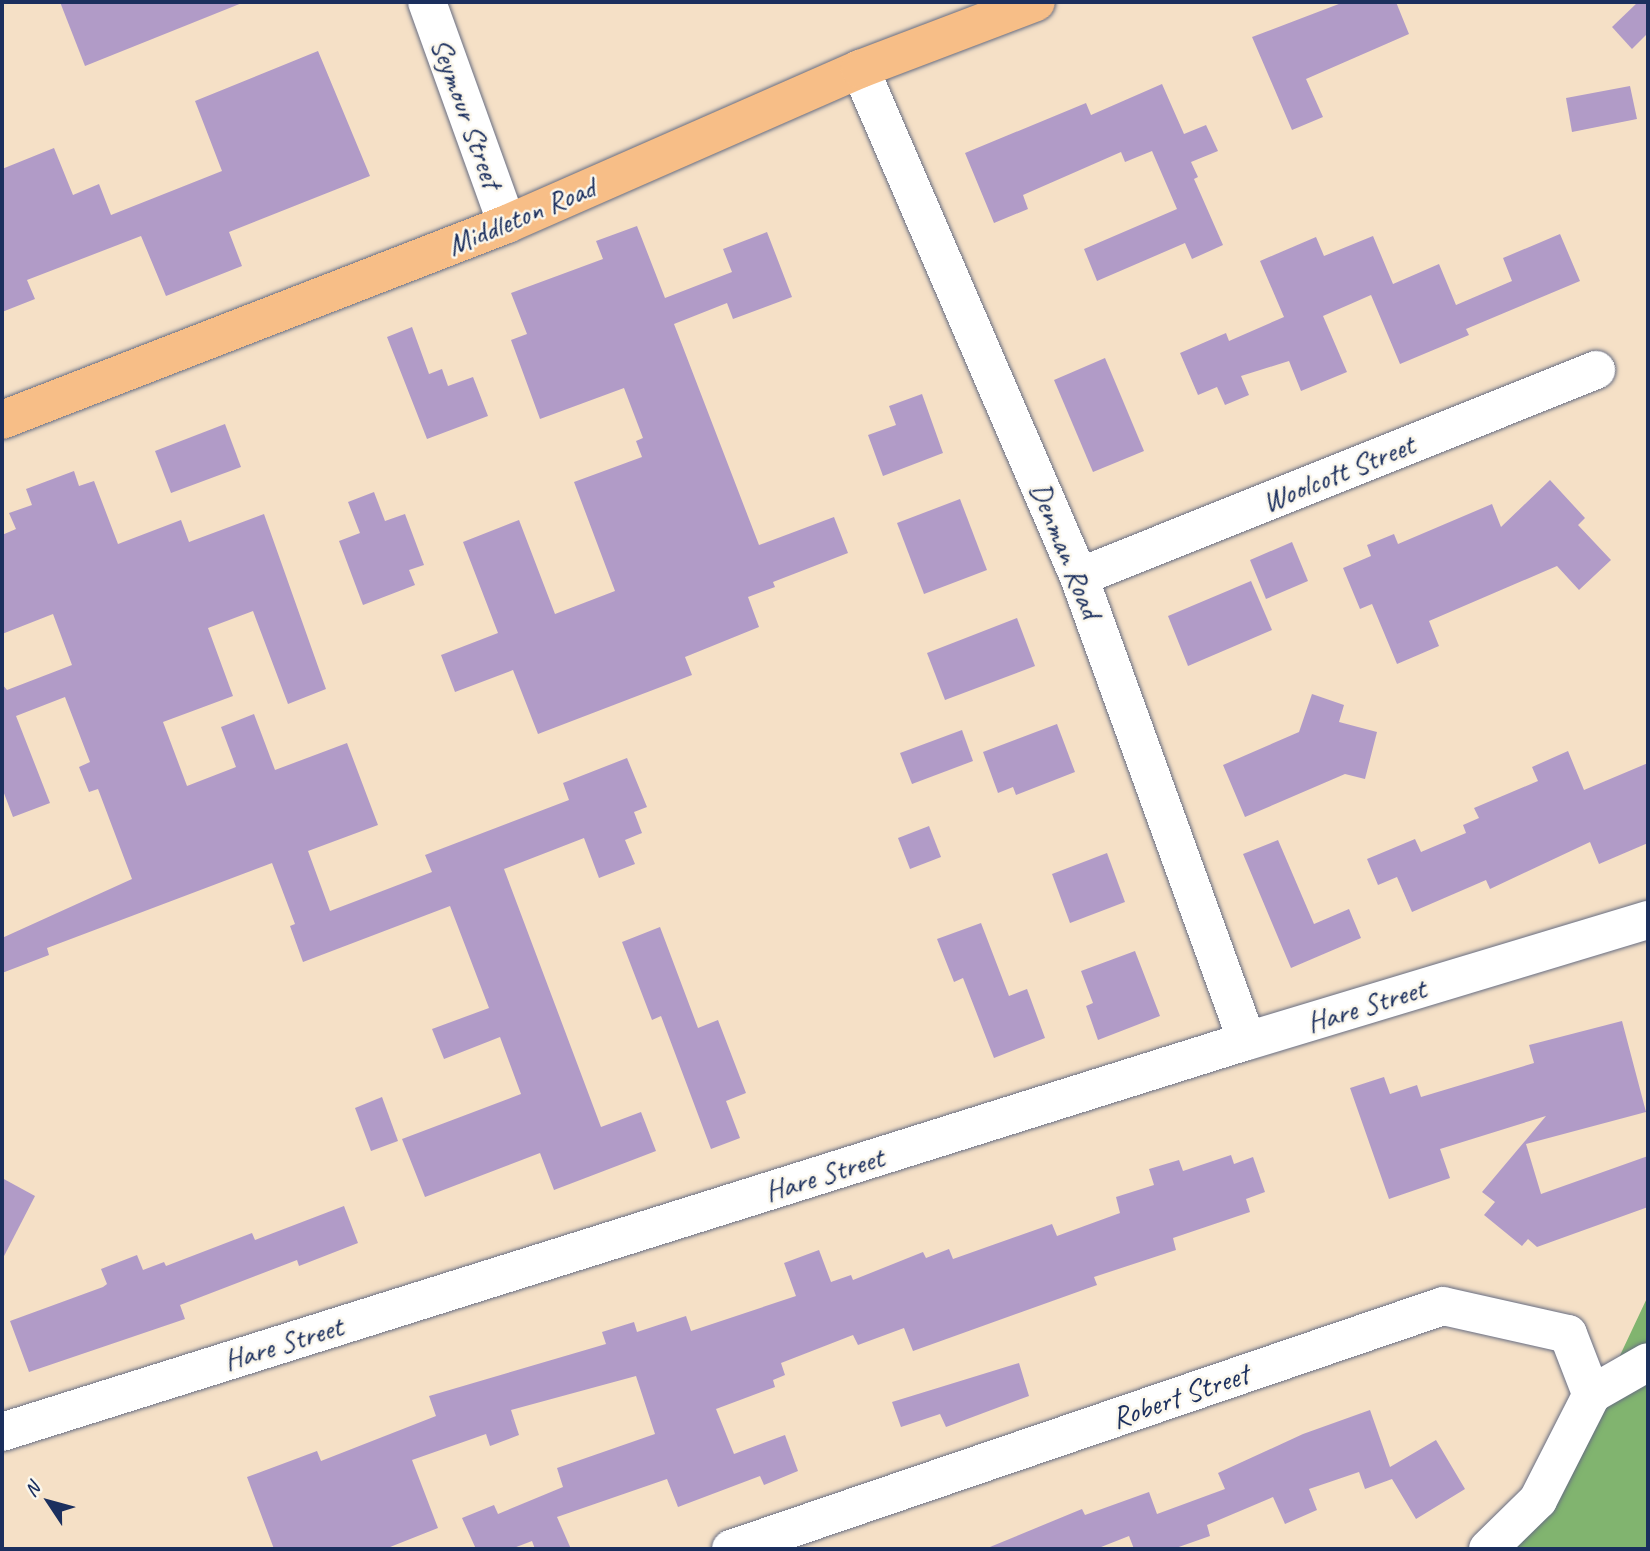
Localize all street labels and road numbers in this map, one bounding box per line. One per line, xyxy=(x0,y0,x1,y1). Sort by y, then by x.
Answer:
street label: Seymour Street xyxy=(423,33,511,193)
street label: Middleton Road xyxy=(442,169,600,263)
street label: Woolcott Street xyxy=(1256,426,1420,520)
street label: Denman Road xyxy=(1023,477,1109,623)
street label: Hare Street xyxy=(1302,970,1430,1040)
street label: Hare Street xyxy=(760,1139,888,1209)
street label: Hare Street xyxy=(219,1308,347,1378)
street label: Robert Street xyxy=(1107,1356,1253,1436)

